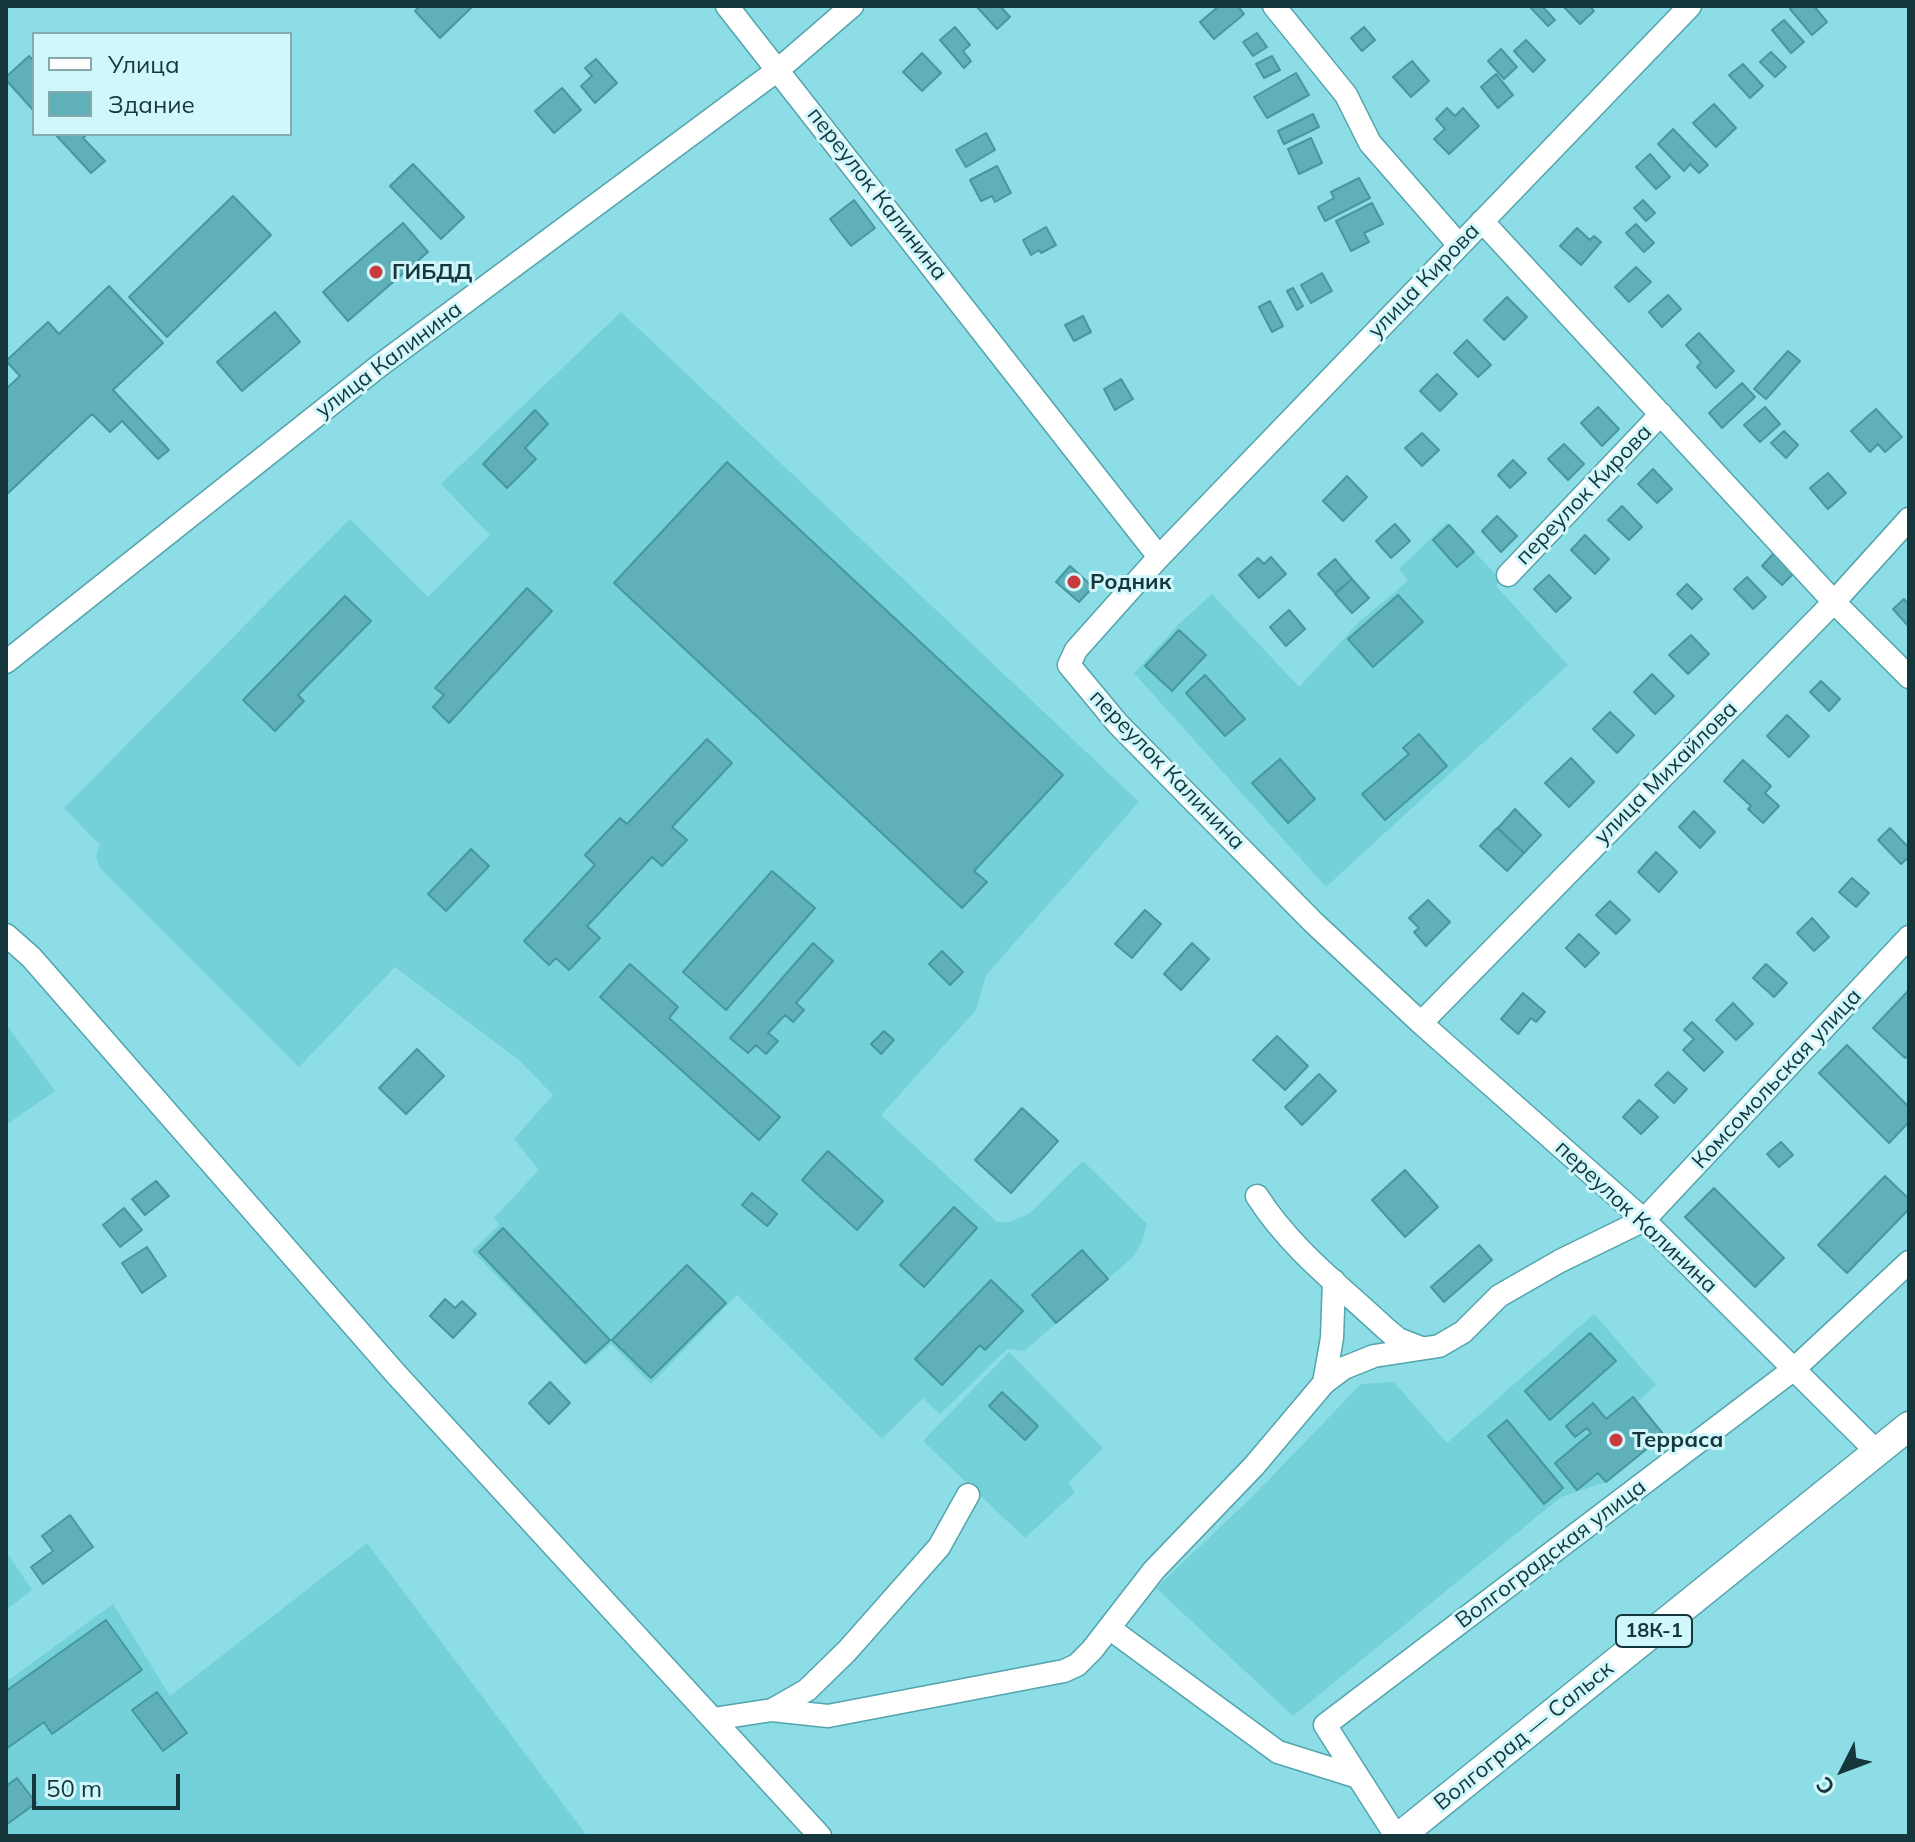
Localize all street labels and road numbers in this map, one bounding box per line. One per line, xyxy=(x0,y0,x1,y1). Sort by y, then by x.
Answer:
street label: переулок Калинина xyxy=(801,102,953,286)
street label: улица Кирова xyxy=(1363,218,1485,344)
street label: улица Калинина xyxy=(311,296,467,424)
street label: переулок Кирова xyxy=(1510,419,1658,571)
street label: переулок Калинина xyxy=(1084,685,1250,855)
street label: улица Михайлова xyxy=(1589,696,1743,850)
street label: Комсомольская улица xyxy=(1687,984,1867,1174)
street label: переулок Калинина xyxy=(1549,1135,1723,1299)
street label: Волгоградская улица xyxy=(1451,1474,1651,1634)
road number: 18К-1 xyxy=(1616,1615,1692,1647)
street label: Волгоград — Сальск xyxy=(1429,1656,1619,1816)

